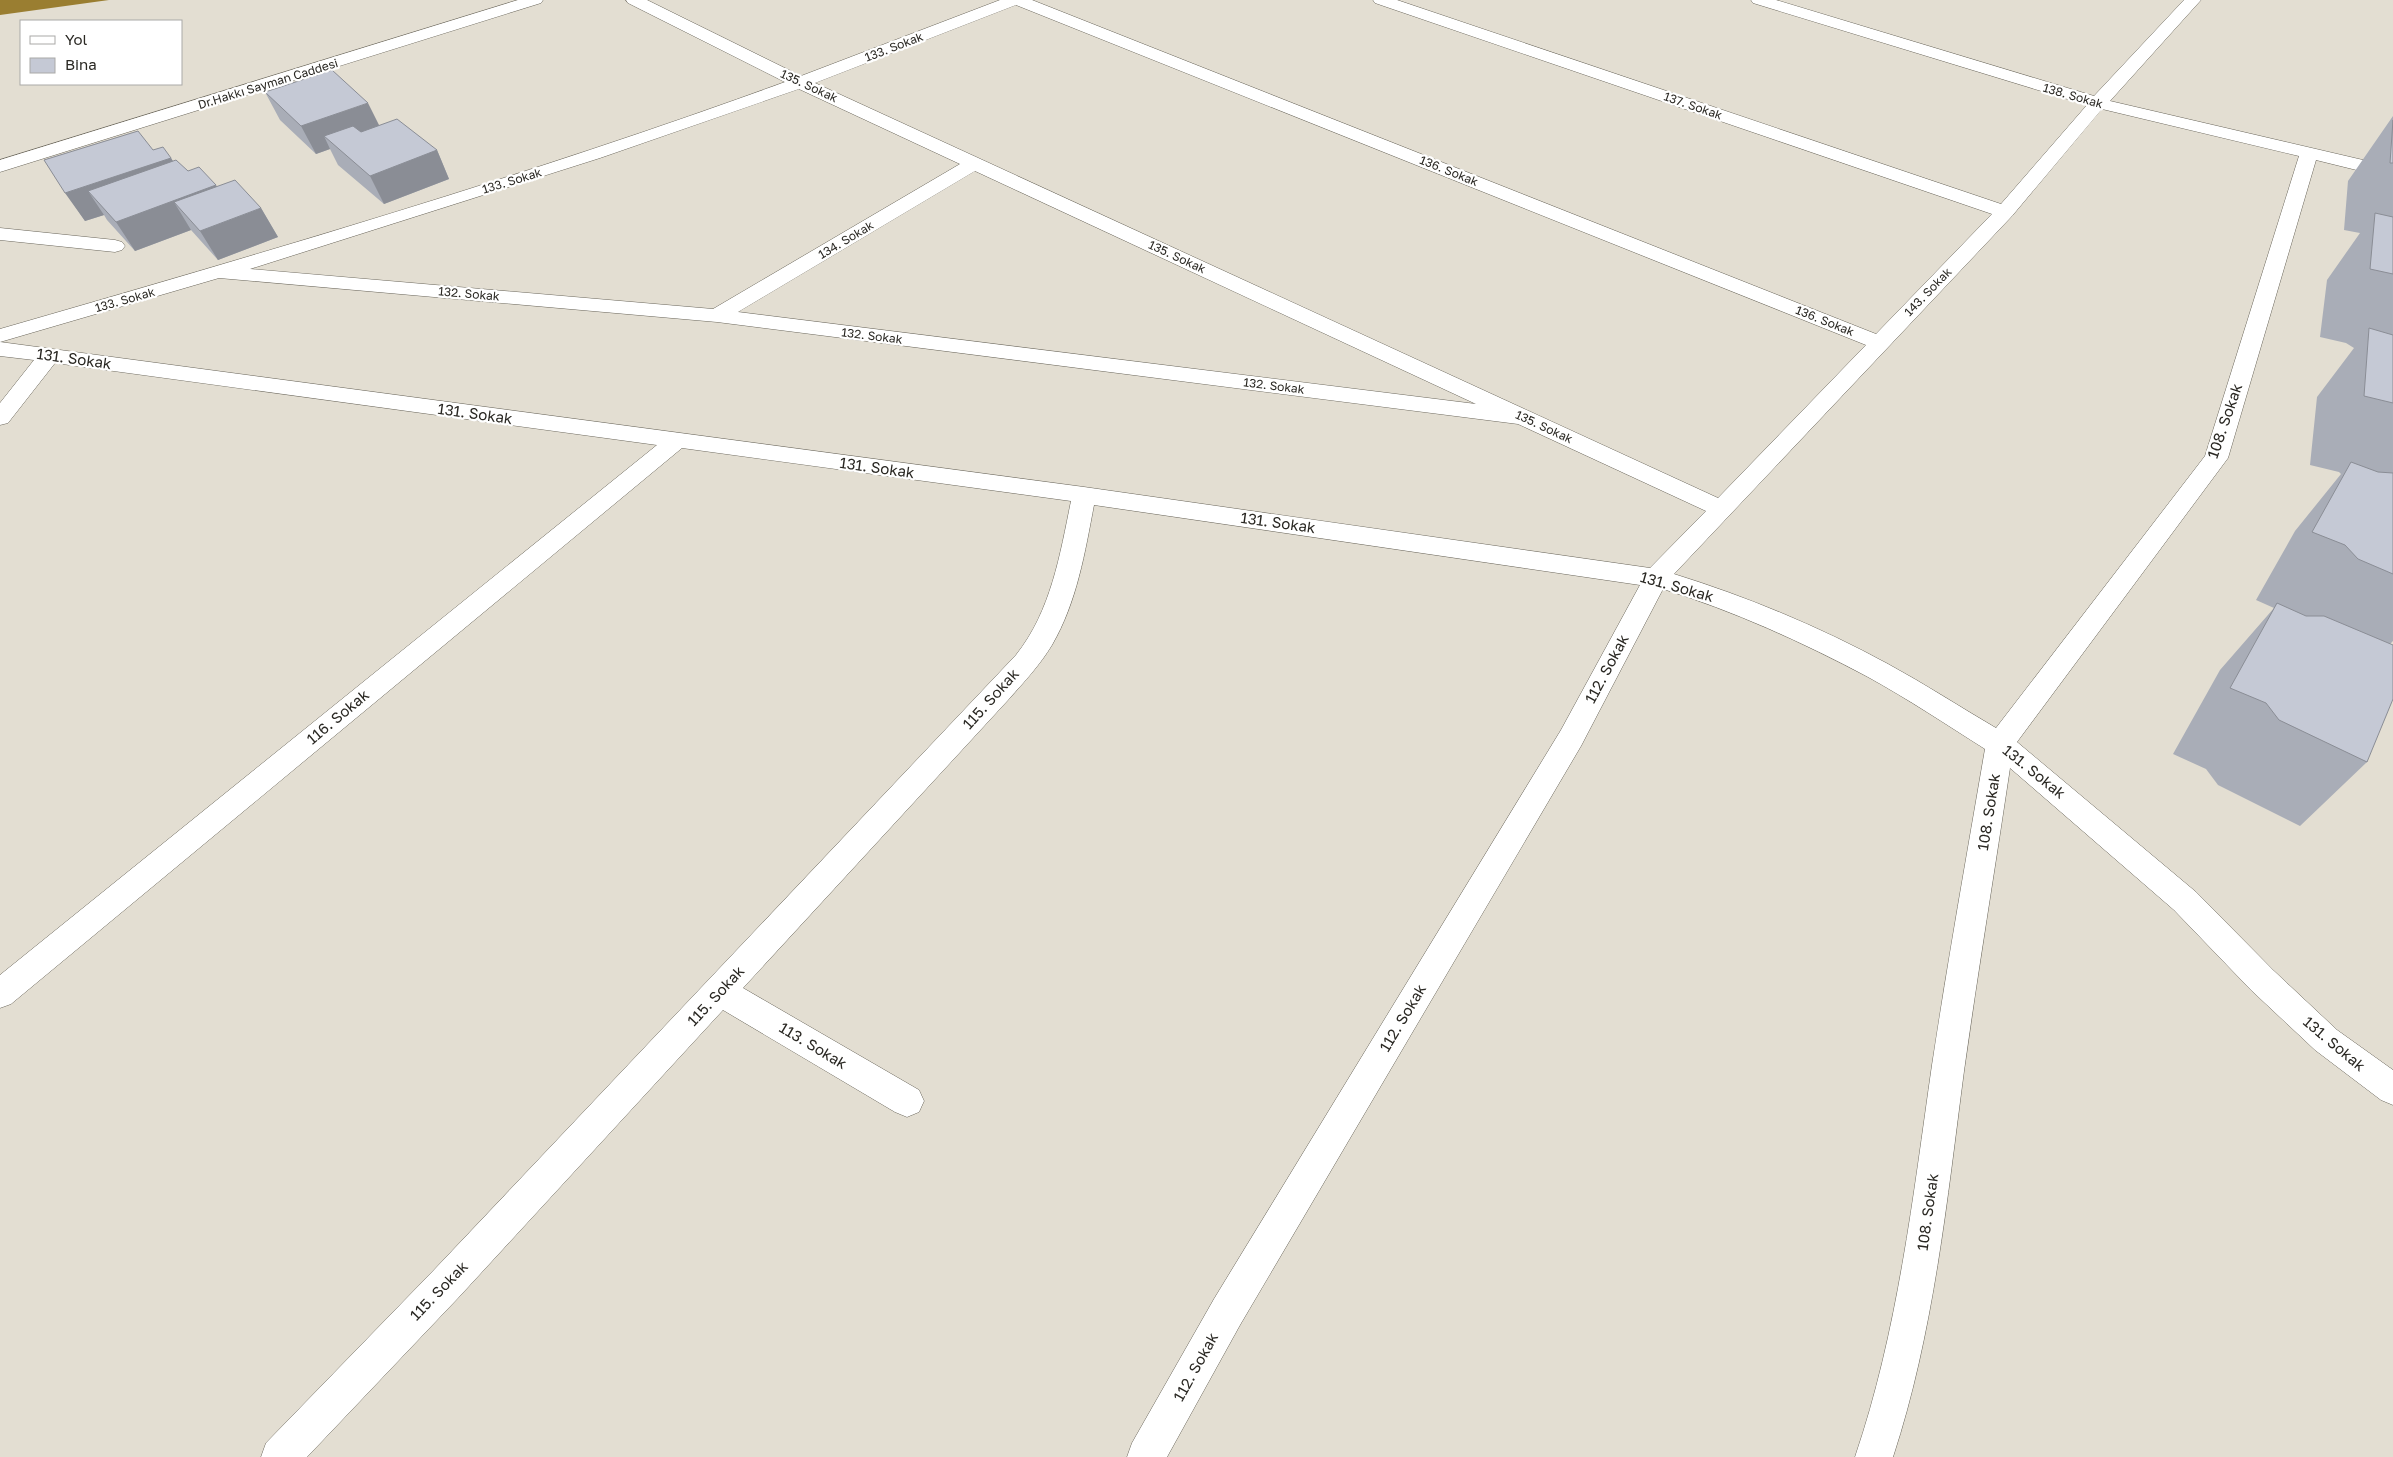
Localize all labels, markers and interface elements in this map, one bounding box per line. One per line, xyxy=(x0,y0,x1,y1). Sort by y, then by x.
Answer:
legend xyxy=(20,20,182,85)
street label: 133. Sokak xyxy=(862,28,925,65)
text: Yol xyxy=(65,30,87,48)
text: Bina xyxy=(65,55,97,73)
street label: Dr.Hakkı Sayman Caddesi xyxy=(196,55,340,112)
street label: 135. Sokak xyxy=(778,66,840,105)
street label: 138. Sokak xyxy=(2041,80,2105,111)
street label: 137. Sokak xyxy=(1662,89,1725,123)
street label: 136. Sokak xyxy=(1418,152,1481,189)
street label: 133. Sokak xyxy=(480,164,544,197)
street label: 134. Sokak xyxy=(815,217,876,262)
street label: 135. Sokak xyxy=(1146,237,1208,276)
street label: 143. Sokak xyxy=(1901,264,1955,319)
street label: 132. Sokak xyxy=(438,283,501,304)
street label: 133. Sokak xyxy=(93,284,157,315)
street label: 136. Sokak xyxy=(1794,302,1857,339)
street label: 132. Sokak xyxy=(841,324,904,347)
street label: 131. Sokak xyxy=(36,344,113,372)
street label: 132. Sokak xyxy=(1243,374,1306,397)
street label: 108. Sokak xyxy=(2203,380,2245,460)
street label: 131. Sokak xyxy=(437,399,514,427)
street label: 135. Sokak xyxy=(1513,407,1575,446)
street label: 131. Sokak xyxy=(839,453,916,481)
street label: 131. Sokak xyxy=(1240,508,1317,536)
street label: 131. Sokak xyxy=(1639,567,1717,605)
street label: 112. Sokak xyxy=(1580,631,1632,706)
street label: 115. Sokak xyxy=(958,664,1023,732)
street label: 116. Sokak xyxy=(303,685,373,747)
street label: 131. Sokak xyxy=(2000,740,2070,802)
street label: 108. Sokak xyxy=(1973,771,2003,852)
street label: 115. Sokak xyxy=(683,961,748,1029)
street label: 112. Sokak xyxy=(1375,980,1430,1054)
street label: 131. Sokak xyxy=(2300,1012,2370,1075)
street label: 113. Sokak xyxy=(777,1018,851,1073)
street label: 108. Sokak xyxy=(1913,1172,1941,1252)
street label: 115. Sokak xyxy=(406,1257,471,1324)
street label: 112. Sokak xyxy=(1169,1329,1222,1404)

